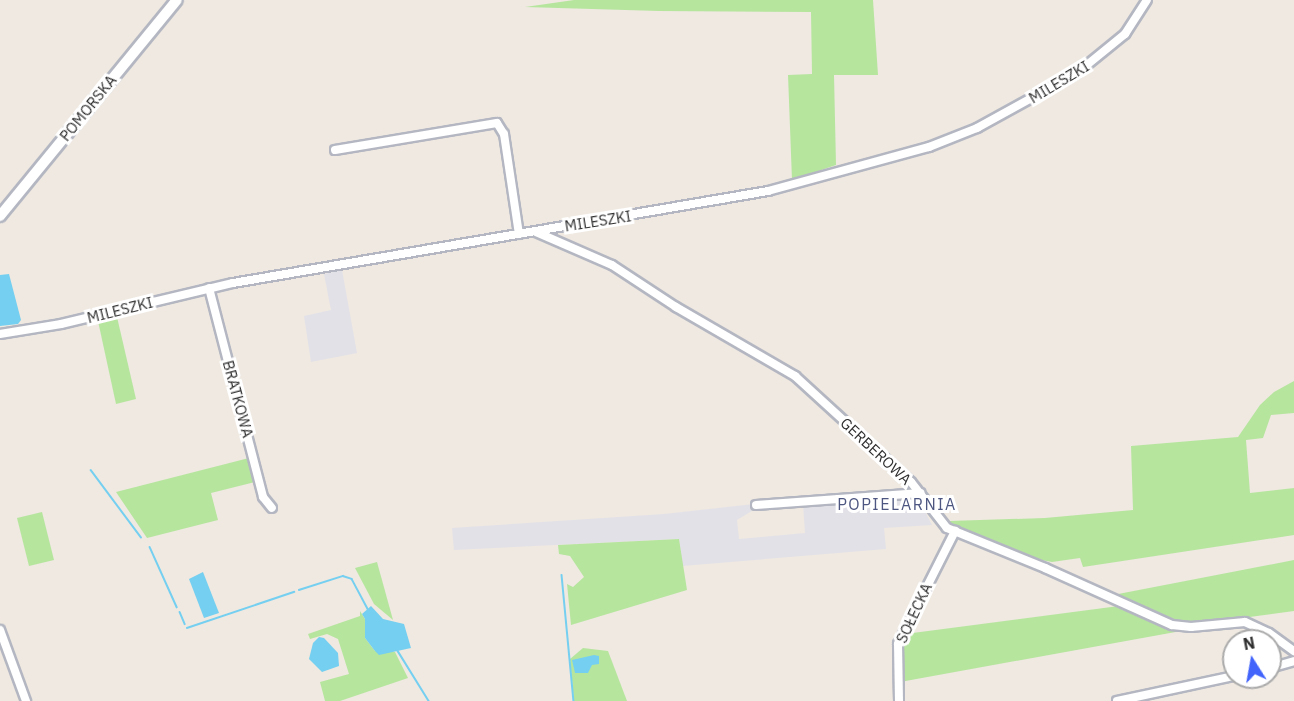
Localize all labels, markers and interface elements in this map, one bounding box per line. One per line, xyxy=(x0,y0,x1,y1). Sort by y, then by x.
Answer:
street label: MILESZKI xyxy=(1025,57,1093,107)
street label: POMORSKA xyxy=(56,71,120,145)
street label: MILESZKI xyxy=(563,207,633,235)
street label: MILESZKI xyxy=(85,293,155,327)
street label: BRATKOWA xyxy=(219,358,257,440)
street label: GERBEROWA xyxy=(837,414,915,488)
district label: POPIELARNIA xyxy=(837,494,957,514)
street label: SOŁECKA xyxy=(892,580,936,646)
north arrow xyxy=(1222,629,1282,689)
text: N xyxy=(1241,632,1257,654)

